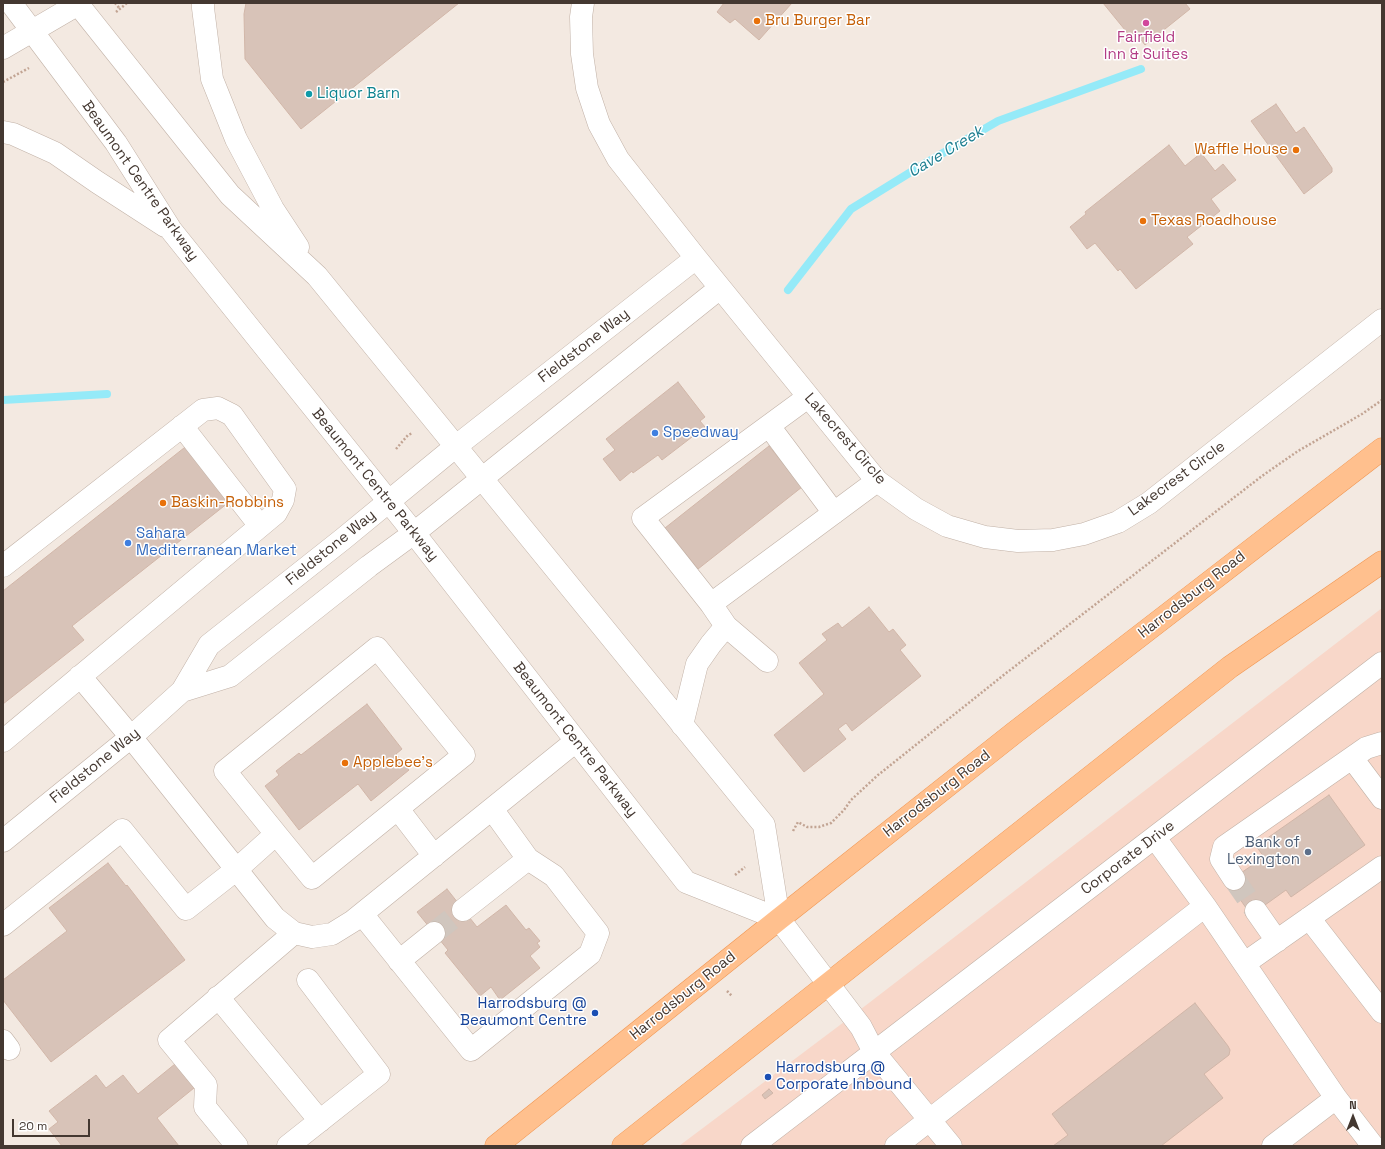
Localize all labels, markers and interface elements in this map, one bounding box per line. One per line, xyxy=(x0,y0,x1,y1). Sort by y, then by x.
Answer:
place label: Bru Burger Bar xyxy=(765,12,870,30)
marker: Bru Burger Bar xyxy=(752,16,762,26)
marker: Fairfield Inn & Suites xyxy=(1141,18,1151,28)
place label: Fairfield Inn & Suites xyxy=(1104,29,1188,64)
place label: Liquor Barn xyxy=(317,85,400,103)
marker: Liquor Barn xyxy=(304,89,314,99)
street label: Beaumont Centre Parkway xyxy=(78,97,202,265)
water label: Cave Creek xyxy=(905,122,987,182)
place label: Waffle House xyxy=(1194,141,1288,159)
marker: Waffle House xyxy=(1291,145,1301,155)
place label: Texas Roadhouse xyxy=(1151,212,1277,230)
marker: Texas Roadhouse xyxy=(1138,216,1148,226)
street label: Fieldstone Way xyxy=(535,305,633,387)
street label: Lakecrest Circle xyxy=(800,390,890,488)
street label: Beaumont Centre Parkway xyxy=(308,405,442,565)
place label: Speedway xyxy=(663,424,739,442)
marker: Speedway xyxy=(650,428,660,438)
street label: Lakecrest Circle xyxy=(1125,438,1229,520)
place label: Baskin-Robbins xyxy=(171,494,284,512)
marker: Baskin-Robbins xyxy=(158,498,168,508)
street label: Fieldstone Way xyxy=(283,506,379,590)
place label: Sahara Mediterranean Market xyxy=(136,525,297,560)
marker: Sahara Mediterranean Market xyxy=(123,538,133,548)
street label: Harrodsburg Road xyxy=(1135,548,1249,642)
street label: Beaumont Centre Parkway xyxy=(509,659,641,821)
street label: Fieldstone Way xyxy=(47,724,143,808)
street label: Harrodsburg Road xyxy=(880,747,994,841)
place label: Applebee's xyxy=(353,754,433,772)
marker: Applebee's xyxy=(340,758,350,768)
street label: Corporate Drive xyxy=(1078,817,1178,899)
place label: Bank of Lexington xyxy=(1227,834,1300,869)
marker: Bank of Lexington xyxy=(1303,847,1313,857)
street label: Harrodsburg Road xyxy=(626,948,740,1044)
place label: Harrodsburg @ Beaumont Centre xyxy=(460,995,587,1030)
marker: Harrodsburg @ Beaumont Centre xyxy=(590,1008,600,1018)
place label: Harrodsburg @ Corporate Inbound xyxy=(776,1059,912,1094)
marker: Harrodsburg @ Corporate Inbound xyxy=(763,1072,773,1082)
north arrow xyxy=(1333,1097,1373,1137)
text: N xyxy=(1349,1098,1357,1112)
scale bar xyxy=(14,1111,92,1137)
text: 20 m xyxy=(19,1118,47,1134)

